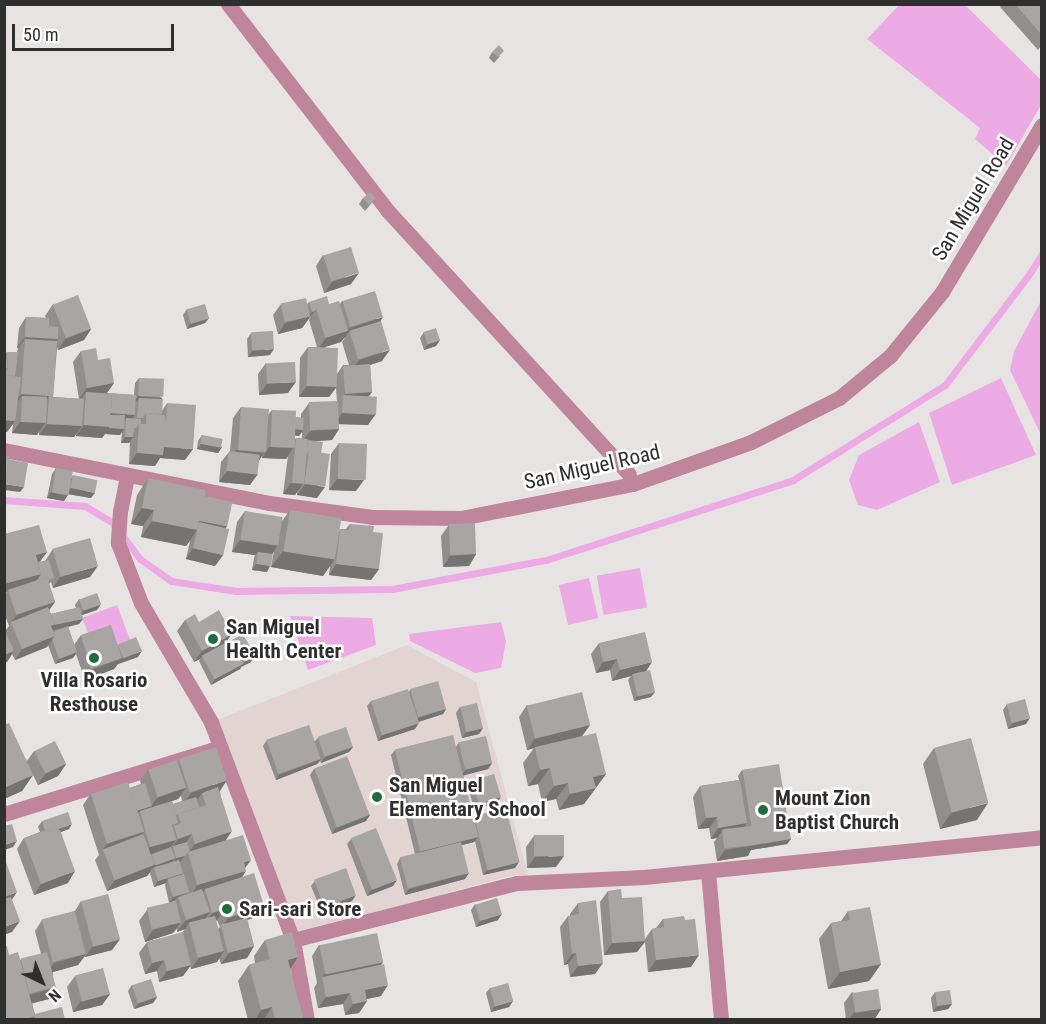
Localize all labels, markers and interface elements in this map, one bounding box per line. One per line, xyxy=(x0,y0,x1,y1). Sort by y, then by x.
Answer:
scale bar xyxy=(15,12,177,50)
text: 50 m xyxy=(23,24,58,45)
street label: San Miguel Road xyxy=(926,133,1020,265)
street label: San Miguel Road xyxy=(522,439,662,495)
place label: San Miguel Health Center xyxy=(226,614,342,664)
marker: San Miguel Health Center xyxy=(204,630,222,648)
marker: Villa Rosario Resthouse xyxy=(87,651,101,665)
place label: Villa Rosario Resthouse xyxy=(41,667,147,717)
place label: San Miguel Elementary School xyxy=(389,772,546,822)
place label: Mount Zion Baptist Church xyxy=(775,785,899,835)
marker: San Miguel Elementary School xyxy=(370,790,384,804)
marker: Mount Zion Baptist Church xyxy=(756,803,770,817)
place label: Sari-sari Store xyxy=(239,896,361,922)
marker: Sari-sari Store xyxy=(220,902,234,916)
north arrow xyxy=(12,952,72,1012)
text: N xyxy=(45,985,65,1006)

